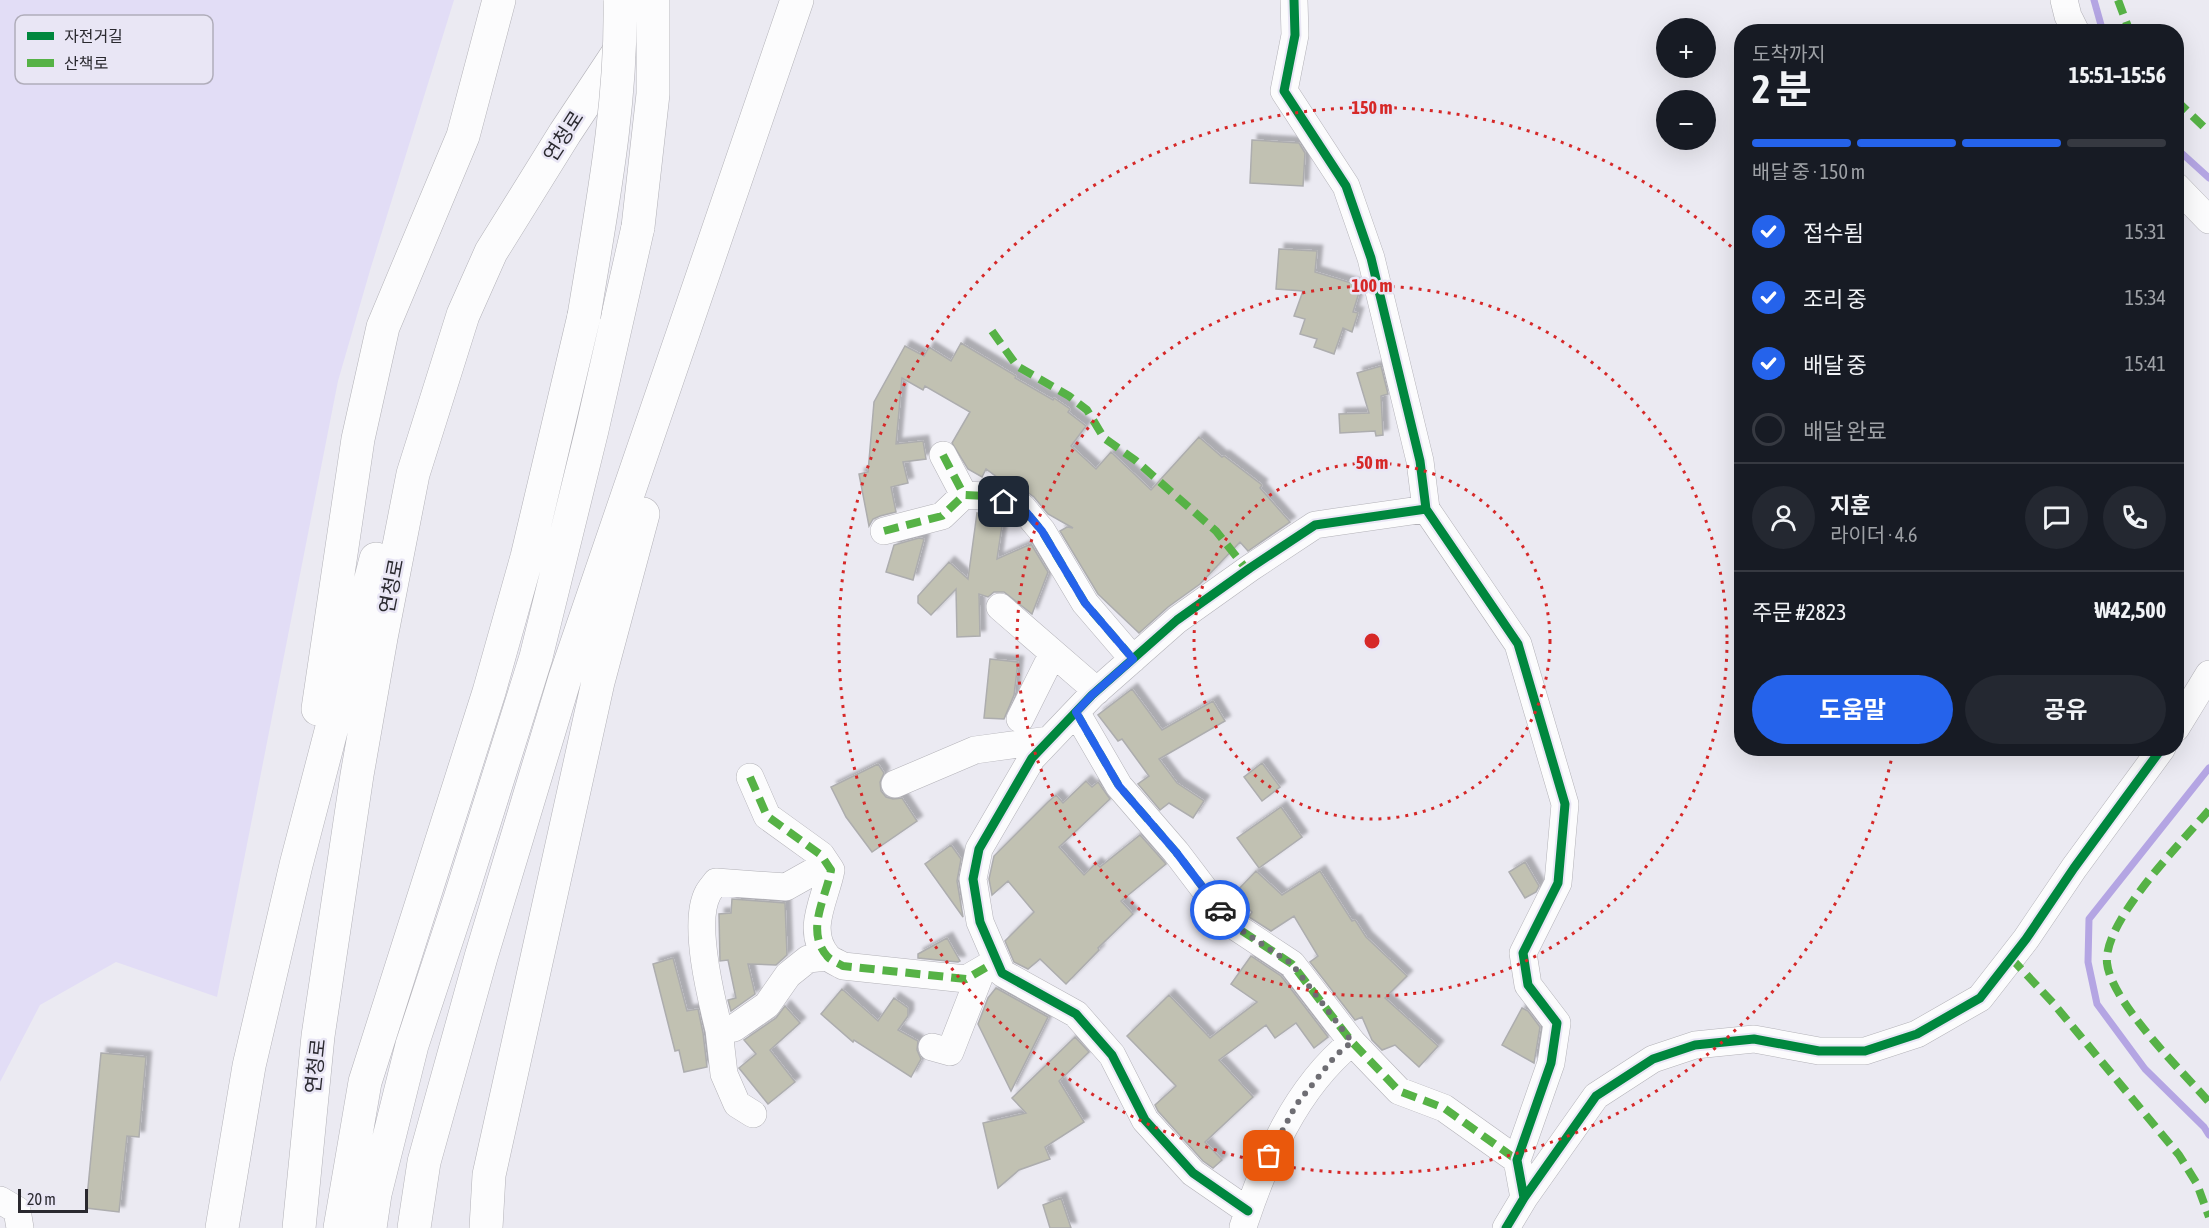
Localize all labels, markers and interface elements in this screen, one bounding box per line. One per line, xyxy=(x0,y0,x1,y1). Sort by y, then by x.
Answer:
legend xyxy=(15,15,213,84)
map controls xyxy=(1656,18,1716,150)
button: + xyxy=(1656,18,1716,78)
text: 자전거길 xyxy=(64,27,123,45)
text: 도착까지 xyxy=(1752,42,1826,65)
text: 산책로 xyxy=(64,54,108,72)
text: 15:51–15:56 xyxy=(2069,62,2166,88)
text: 2 분 xyxy=(1752,67,1812,111)
button: − xyxy=(1656,90,1716,150)
text: 150 m xyxy=(1352,97,1392,118)
street label: 연청로 xyxy=(538,107,588,165)
text: 배달 중 · 150 m xyxy=(1752,160,1865,183)
icon: check xyxy=(1752,215,1785,248)
text: 접수됨 xyxy=(1803,220,1864,246)
text: 15:31 xyxy=(2125,220,2166,243)
text: 100 m xyxy=(1352,275,1392,296)
icon: check xyxy=(1752,281,1785,314)
text: 조리 중 xyxy=(1803,286,1867,312)
text: 15:34 xyxy=(2125,286,2166,309)
icon: check xyxy=(1752,347,1785,380)
text: 배달 중 xyxy=(1803,352,1867,378)
text: 15:41 xyxy=(2125,352,2166,375)
text: 배달 완료 xyxy=(1803,418,1887,444)
text: 50 m xyxy=(1356,452,1388,473)
pin xyxy=(978,476,1029,527)
icon: home xyxy=(987,485,1020,518)
button: person xyxy=(1752,486,1815,549)
button: chat xyxy=(2025,486,2088,549)
button: phone xyxy=(2103,486,2166,549)
text: 지훈 xyxy=(1830,492,1870,518)
text: 라이더 · 4.6 xyxy=(1830,523,1917,546)
street label: 연청로 xyxy=(374,557,408,615)
text: ₩42,500 xyxy=(2094,597,2166,623)
text: 주문 #2823 xyxy=(1752,599,1847,625)
centre of rings xyxy=(1362,631,1382,651)
button: 도움말 xyxy=(1752,675,1953,744)
button: 공유 xyxy=(1965,675,2166,744)
courier xyxy=(1190,880,1250,940)
icon: car xyxy=(1204,894,1237,927)
street label: 연청로 xyxy=(301,1037,329,1095)
pin xyxy=(1243,1130,1294,1181)
icon: bag xyxy=(1252,1139,1285,1172)
scale bar xyxy=(18,1186,88,1214)
text: 20 m xyxy=(27,1190,56,1208)

